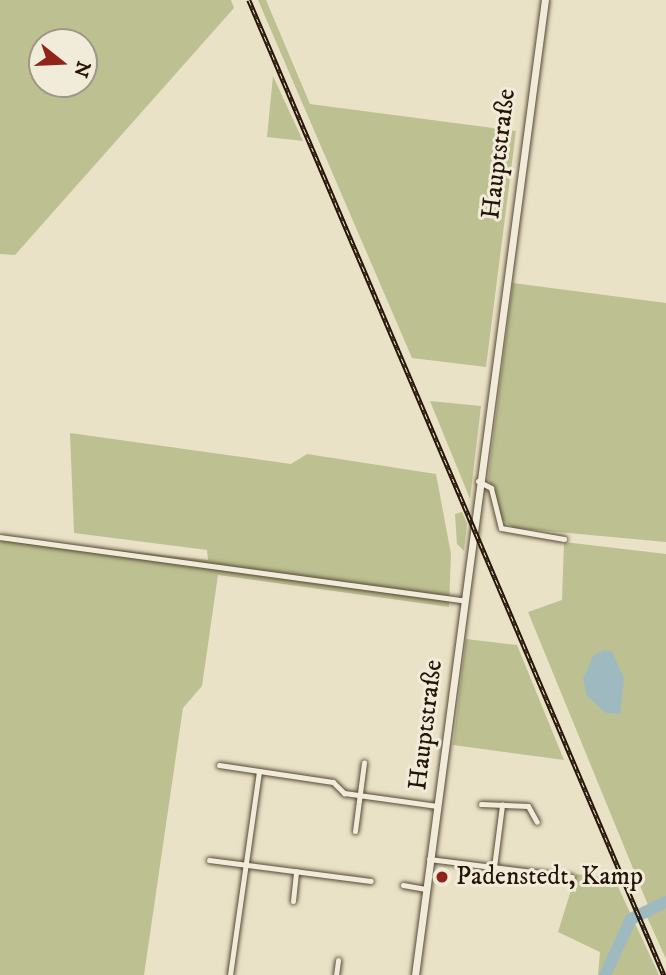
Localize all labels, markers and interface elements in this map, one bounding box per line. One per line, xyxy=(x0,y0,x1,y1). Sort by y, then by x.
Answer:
north arrow xyxy=(28,28,98,98)
text: N xyxy=(68,58,95,80)
street label: Hauptstraße xyxy=(476,87,522,221)
street label: Hauptstraße xyxy=(403,658,449,792)
place label: Padenstedt, Kamp xyxy=(456,861,643,893)
marker: Padenstedt, Kamp xyxy=(434,869,450,885)

